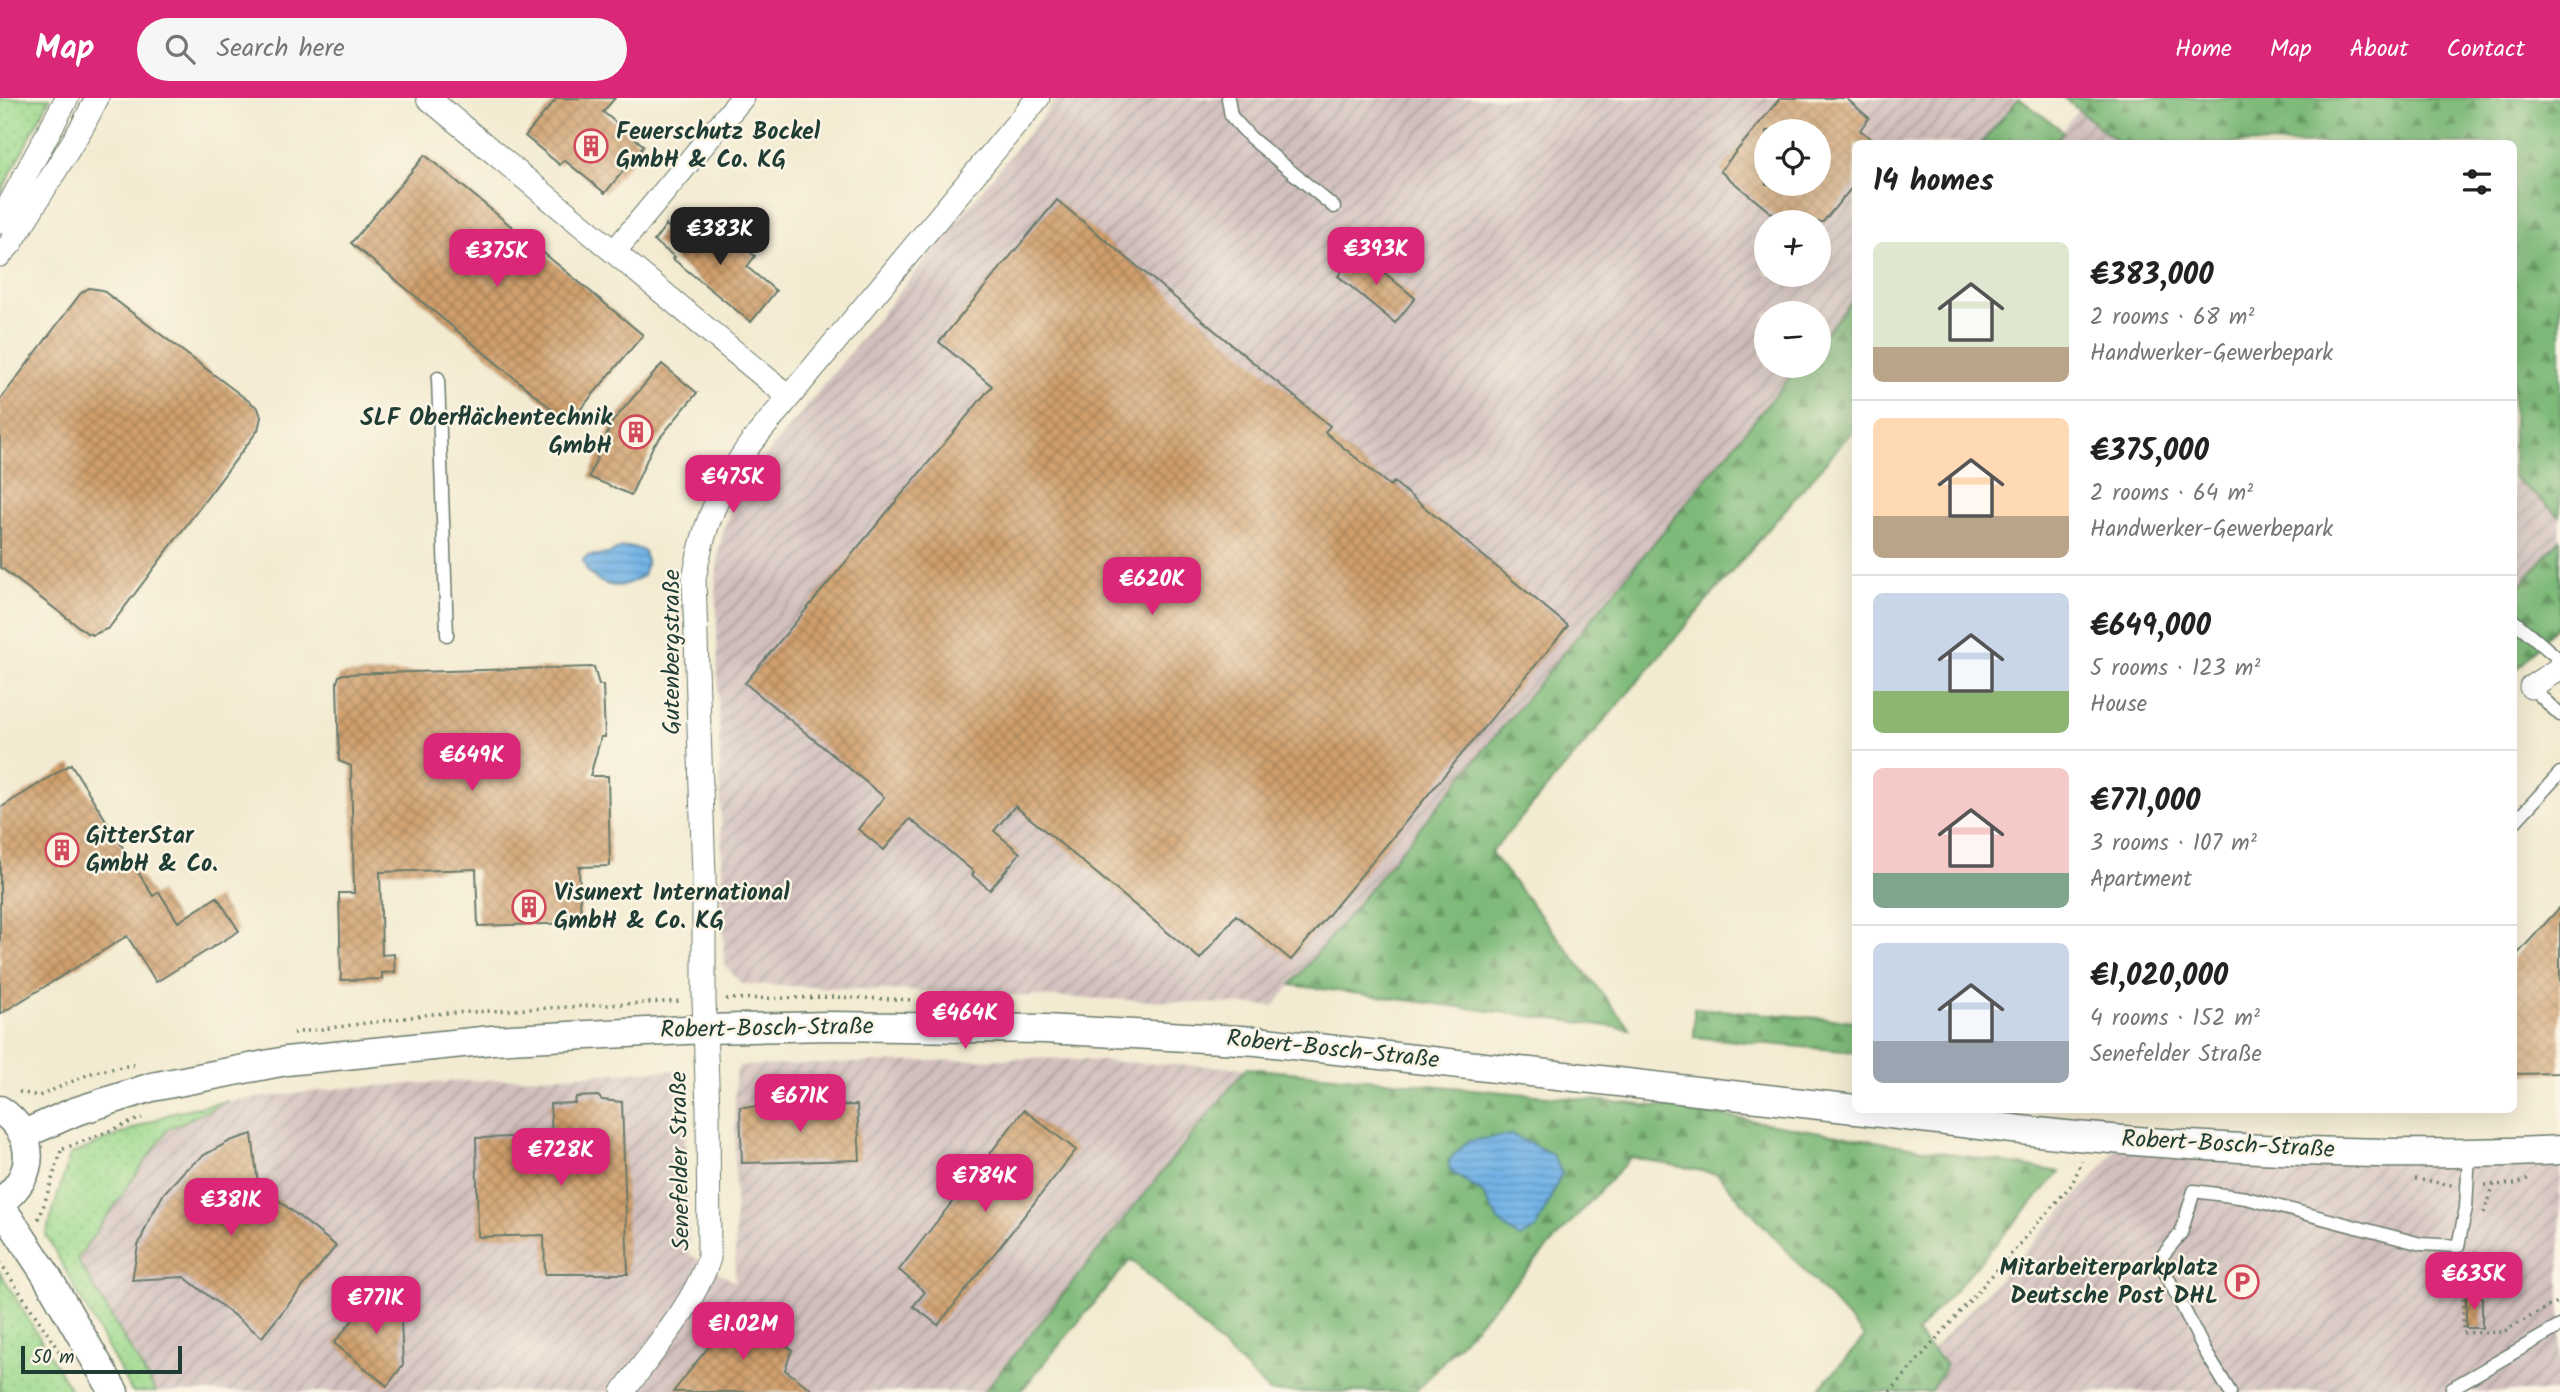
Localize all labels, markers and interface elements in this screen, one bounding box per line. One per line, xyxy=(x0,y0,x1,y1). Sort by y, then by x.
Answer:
search box xyxy=(137,18,627,81)
text: Map xyxy=(35,23,95,76)
text: Search here xyxy=(217,28,345,70)
icon: search xyxy=(161,30,199,68)
text: Home xyxy=(2175,30,2232,69)
text: Map xyxy=(2270,30,2312,69)
text: About xyxy=(2350,30,2408,69)
text: Contact xyxy=(2446,30,2525,69)
place label: Feuerschutz Bockel GmbH & Co. KG xyxy=(616,113,821,180)
map controls xyxy=(1754,119,1831,378)
button: locate xyxy=(1754,119,1831,196)
building icon: Feuerschutz Bockel GmbH & Co. KG xyxy=(572,127,610,165)
text: 14 homes xyxy=(1873,158,1994,206)
icon: filters xyxy=(2458,163,2496,201)
pin: €383K xyxy=(671,208,769,267)
button: + xyxy=(1754,210,1831,287)
text: €383K xyxy=(686,212,754,248)
pin: €393K xyxy=(1327,228,1425,287)
pin: €375K xyxy=(448,230,546,289)
text: €393K xyxy=(1343,232,1409,268)
text: €375K xyxy=(465,234,529,270)
text: €383,000 xyxy=(2090,252,2214,300)
icon: home xyxy=(1929,270,2013,354)
text: 2 rooms · 68 m² xyxy=(2090,300,2254,336)
button: − xyxy=(1754,301,1831,378)
text: Handwerker-Gewerbepark xyxy=(2090,336,2333,372)
place label: SLF Oberflächentechnik GmbH xyxy=(360,399,613,466)
building icon: SLF Oberflächentechnik GmbH xyxy=(617,413,655,451)
text: €375,000 xyxy=(2090,428,2209,476)
icon: home xyxy=(1929,446,2013,530)
pin: €475K xyxy=(684,456,782,515)
text: €475K xyxy=(701,460,765,496)
text: 2 rooms · 64 m² xyxy=(2090,476,2253,512)
text: Handwerker-Gewerbepark xyxy=(2090,512,2333,548)
pin: €620K xyxy=(1103,558,1201,617)
text: €620K xyxy=(1119,562,1185,598)
street label: Gutenbergstraße xyxy=(653,569,692,735)
text: €649,000 xyxy=(2090,603,2211,651)
icon: home xyxy=(1929,621,2013,705)
text: 5 rooms · 123 m² xyxy=(2090,651,2260,687)
text: House xyxy=(2090,687,2147,723)
pin: €649K xyxy=(423,734,521,793)
text: €649K xyxy=(439,738,505,774)
text: €771,000 xyxy=(2090,778,2200,826)
icon: home xyxy=(1929,796,2013,880)
place label: GitterStar GmbH & Co. xyxy=(86,817,218,884)
text: 3 rooms · 107 m² xyxy=(2090,826,2257,862)
building icon: GitterStar GmbH & Co. xyxy=(43,831,81,869)
text: Apartment xyxy=(2090,862,2192,898)
place label: Visunext International GmbH & Co. KG xyxy=(554,874,790,941)
building icon: Visunext International GmbH & Co. KG xyxy=(510,888,548,926)
text: €1,020,000 xyxy=(2090,953,2228,1001)
icon: home xyxy=(1929,971,2013,1055)
pin: €464K xyxy=(916,992,1014,1051)
text: €464K xyxy=(932,996,998,1032)
text: 4 rooms · 152 m² xyxy=(2090,1001,2260,1037)
street label: Robert-Bosch-Straße xyxy=(660,1008,874,1050)
street label: Robert-Bosch-Straße xyxy=(1225,1019,1441,1081)
text: Senefelder Straße xyxy=(2090,1037,2262,1073)
street label: Senefelder Straße xyxy=(660,1071,702,1251)
pin: €671K xyxy=(751,1074,849,1134)
text: €671K xyxy=(771,1079,829,1115)
street label: Robert-Bosch-Straße xyxy=(2120,1120,2336,1170)
pin: €728K xyxy=(512,1128,610,1188)
text: €728K xyxy=(528,1133,594,1169)
pin: €784K xyxy=(936,1154,1034,1214)
text: €784K xyxy=(952,1159,1018,1195)
pin: €381K xyxy=(182,1178,280,1238)
text: €381K xyxy=(200,1183,262,1219)
place label: Mitarbeiterparkplatz Deutsche Post DHL xyxy=(2000,1249,2218,1316)
pin: €635K xyxy=(2425,1252,2523,1312)
text: €635K xyxy=(2441,1257,2507,1293)
parking icon: Mitarbeiterparkplatz Deutsche Post DHL xyxy=(2223,1263,2261,1301)
pin: €771K xyxy=(327,1276,425,1336)
text: €771K xyxy=(347,1281,405,1317)
pin: €1.02M xyxy=(686,1302,800,1362)
text: €1.02M xyxy=(708,1307,778,1343)
scale bar xyxy=(21,1343,182,1375)
text: 50 m xyxy=(32,1343,74,1373)

